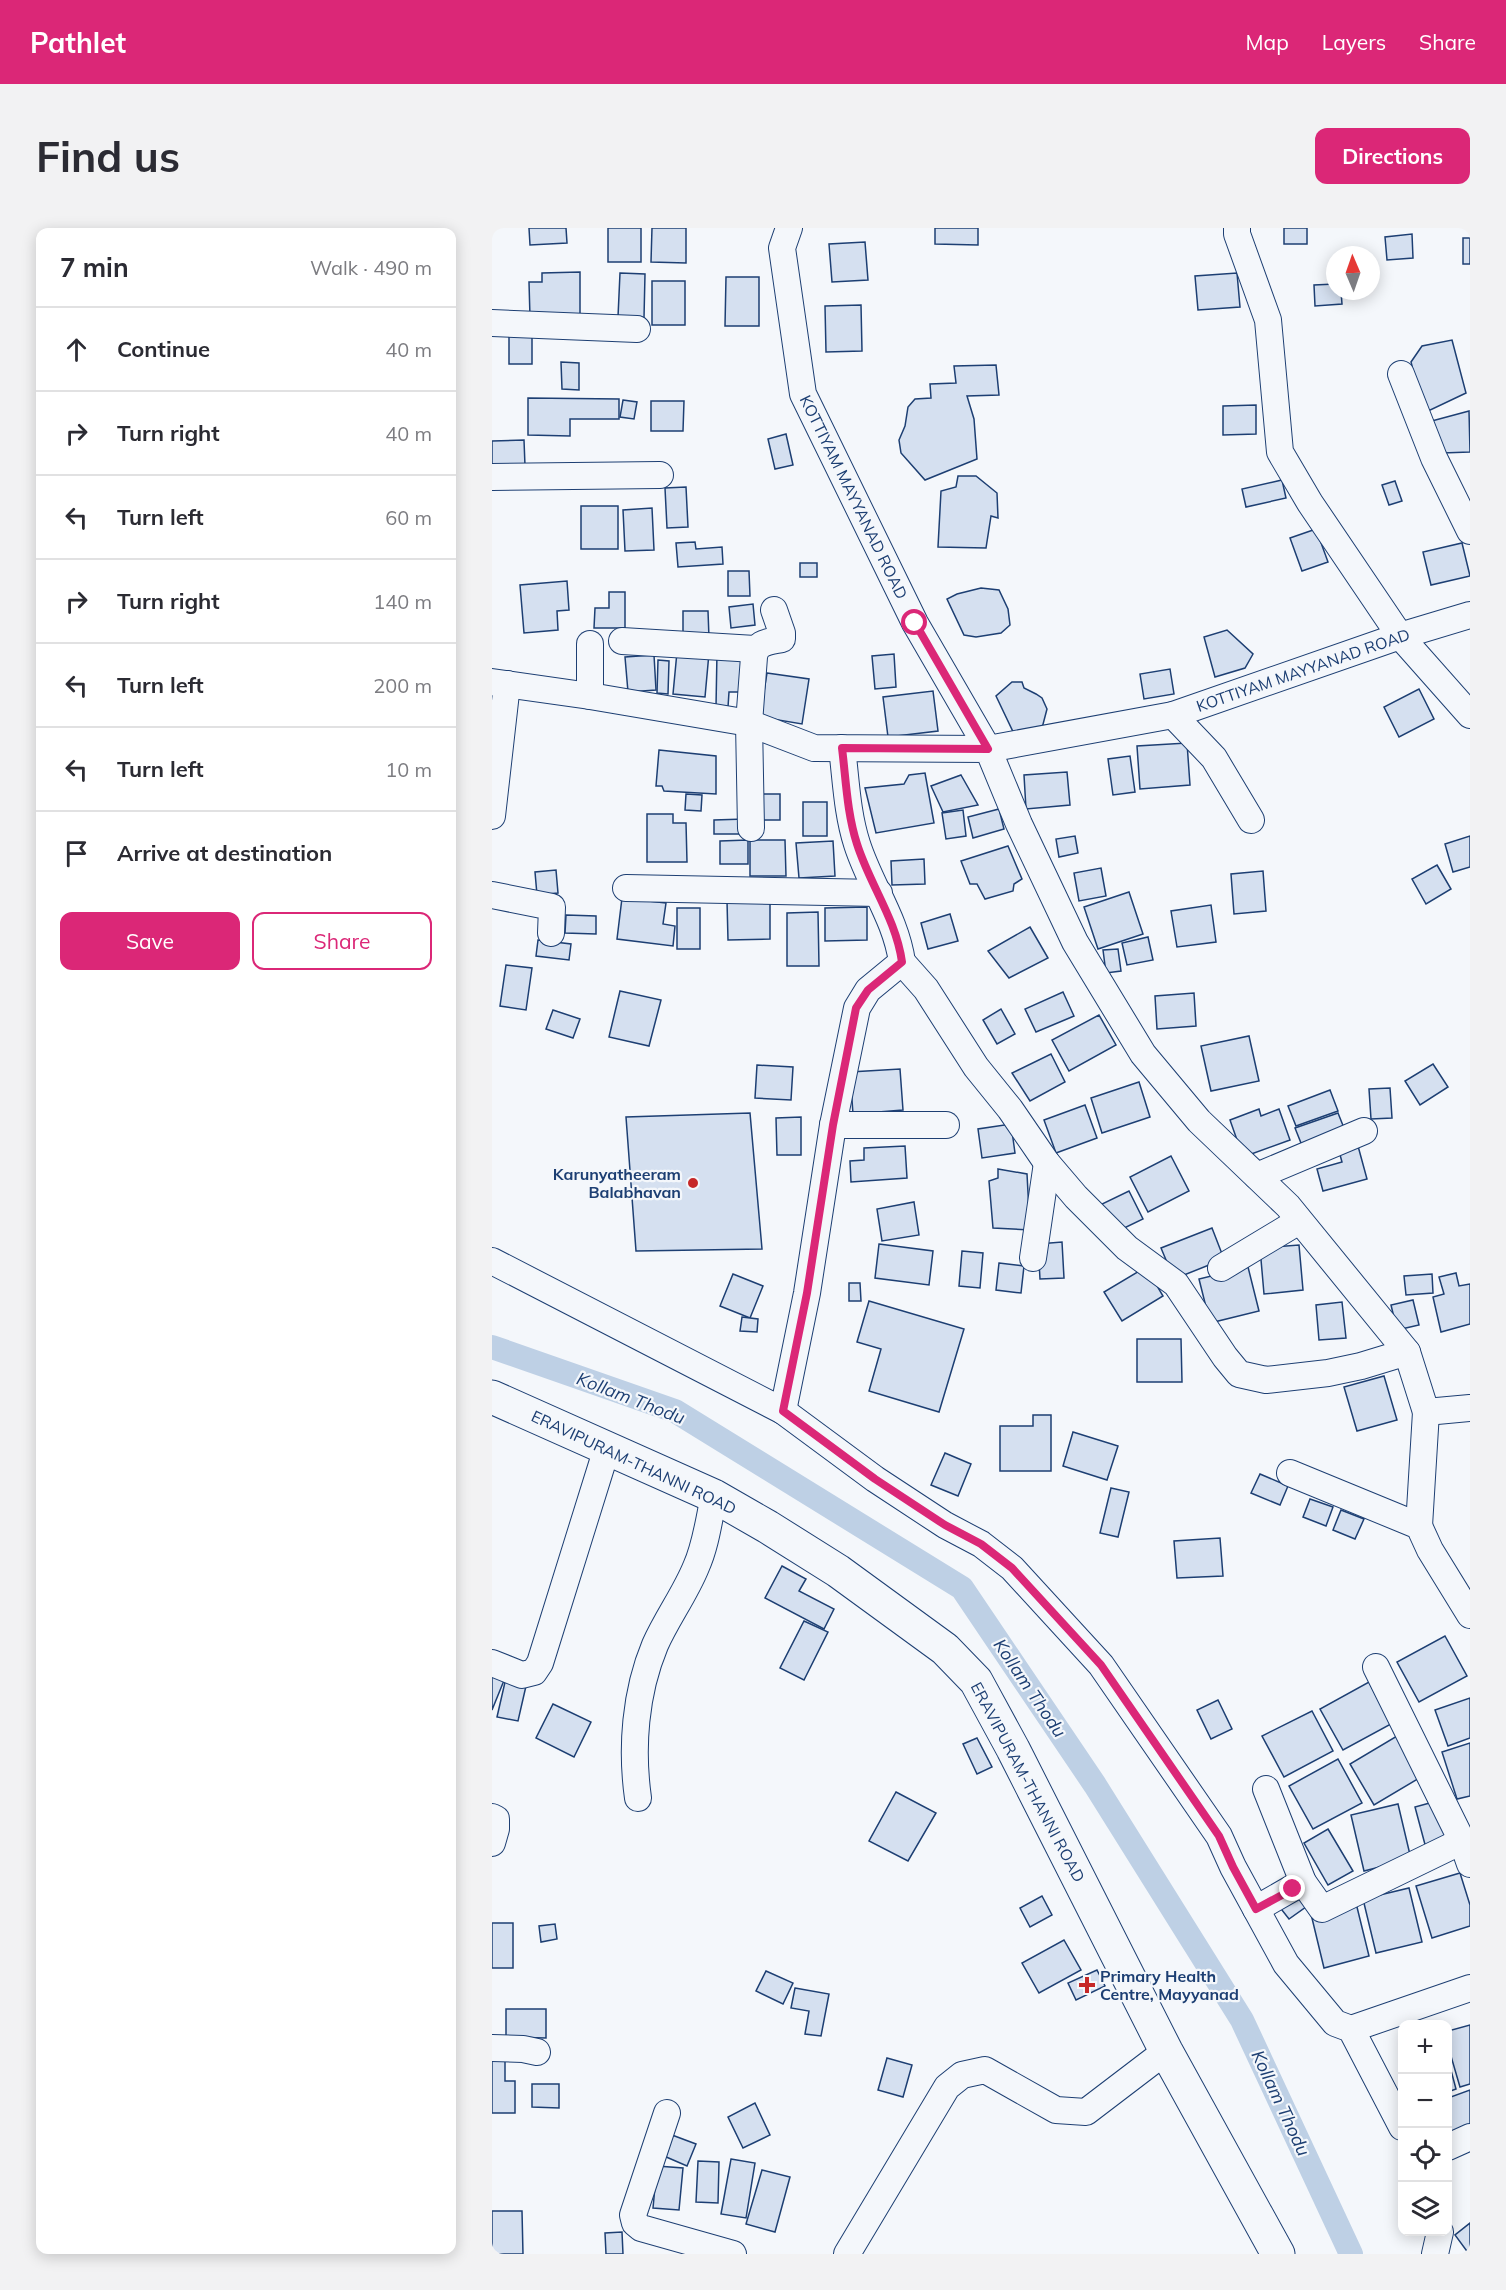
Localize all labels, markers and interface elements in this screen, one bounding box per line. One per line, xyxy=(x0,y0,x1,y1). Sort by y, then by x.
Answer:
text: Pathlet xyxy=(30,25,126,60)
text: Map xyxy=(1246,29,1289,55)
text: Layers xyxy=(1322,29,1386,55)
text: Share xyxy=(1419,29,1476,55)
button: Directions xyxy=(1315,128,1470,184)
text: Find us xyxy=(36,130,180,183)
north arrow xyxy=(1326,246,1380,300)
text: 7 min xyxy=(60,251,129,284)
text: Walk · 490 m xyxy=(310,255,432,280)
icon: ahead xyxy=(60,333,93,366)
text: Continue xyxy=(117,335,210,363)
text: 40 m xyxy=(385,337,432,362)
street label: KOTTIYAM MAYYANAD ROAD xyxy=(796,392,912,602)
icon: right xyxy=(60,417,93,450)
text: Turn right xyxy=(117,419,220,447)
text: 40 m xyxy=(385,421,432,446)
icon: left xyxy=(60,501,93,534)
text: Turn left xyxy=(117,503,204,531)
text: 60 m xyxy=(385,505,432,530)
icon: right xyxy=(60,585,93,618)
text: Turn right xyxy=(117,587,220,615)
text: 140 m xyxy=(373,589,432,614)
route start xyxy=(901,609,927,635)
street label: KOTTIYAM MAYYANAD ROAD xyxy=(1194,624,1412,716)
icon: left xyxy=(60,669,93,702)
text: Turn left xyxy=(117,671,204,699)
text: 200 m xyxy=(373,673,432,698)
icon: left xyxy=(60,753,93,786)
text: Turn left xyxy=(117,755,204,783)
text: 10 m xyxy=(385,757,432,782)
icon: arrive xyxy=(60,837,93,870)
text: Arrive at destination xyxy=(117,839,332,867)
button: Save xyxy=(60,912,240,970)
button: Share xyxy=(252,912,432,970)
place label: Karunyatheeram Balabhavan xyxy=(553,1164,681,1202)
marker: Karunyatheeram Balabhavan xyxy=(686,1176,700,1190)
water label: Kollam Thodu xyxy=(574,1367,688,1429)
street label: ERAVIPURAM-THANNI ROAD xyxy=(528,1406,740,1518)
water label: Kollam Thodu xyxy=(989,1634,1071,1742)
street label: ERAVIPURAM-THANNI ROAD xyxy=(967,1678,1089,1886)
route end xyxy=(1279,1875,1305,1901)
place label: Primary Health Centre, Mayyanad xyxy=(1100,1966,1239,2004)
marker: Primary Health Centre, Mayyanad xyxy=(1078,1976,1096,1994)
map controls xyxy=(1398,2020,1452,2236)
button: + xyxy=(1398,2020,1452,2074)
water label: Kollam Thodu xyxy=(1246,2046,1316,2160)
button: − xyxy=(1398,2074,1452,2128)
button: locate xyxy=(1398,2128,1452,2182)
button: layers xyxy=(1398,2182,1452,2236)

